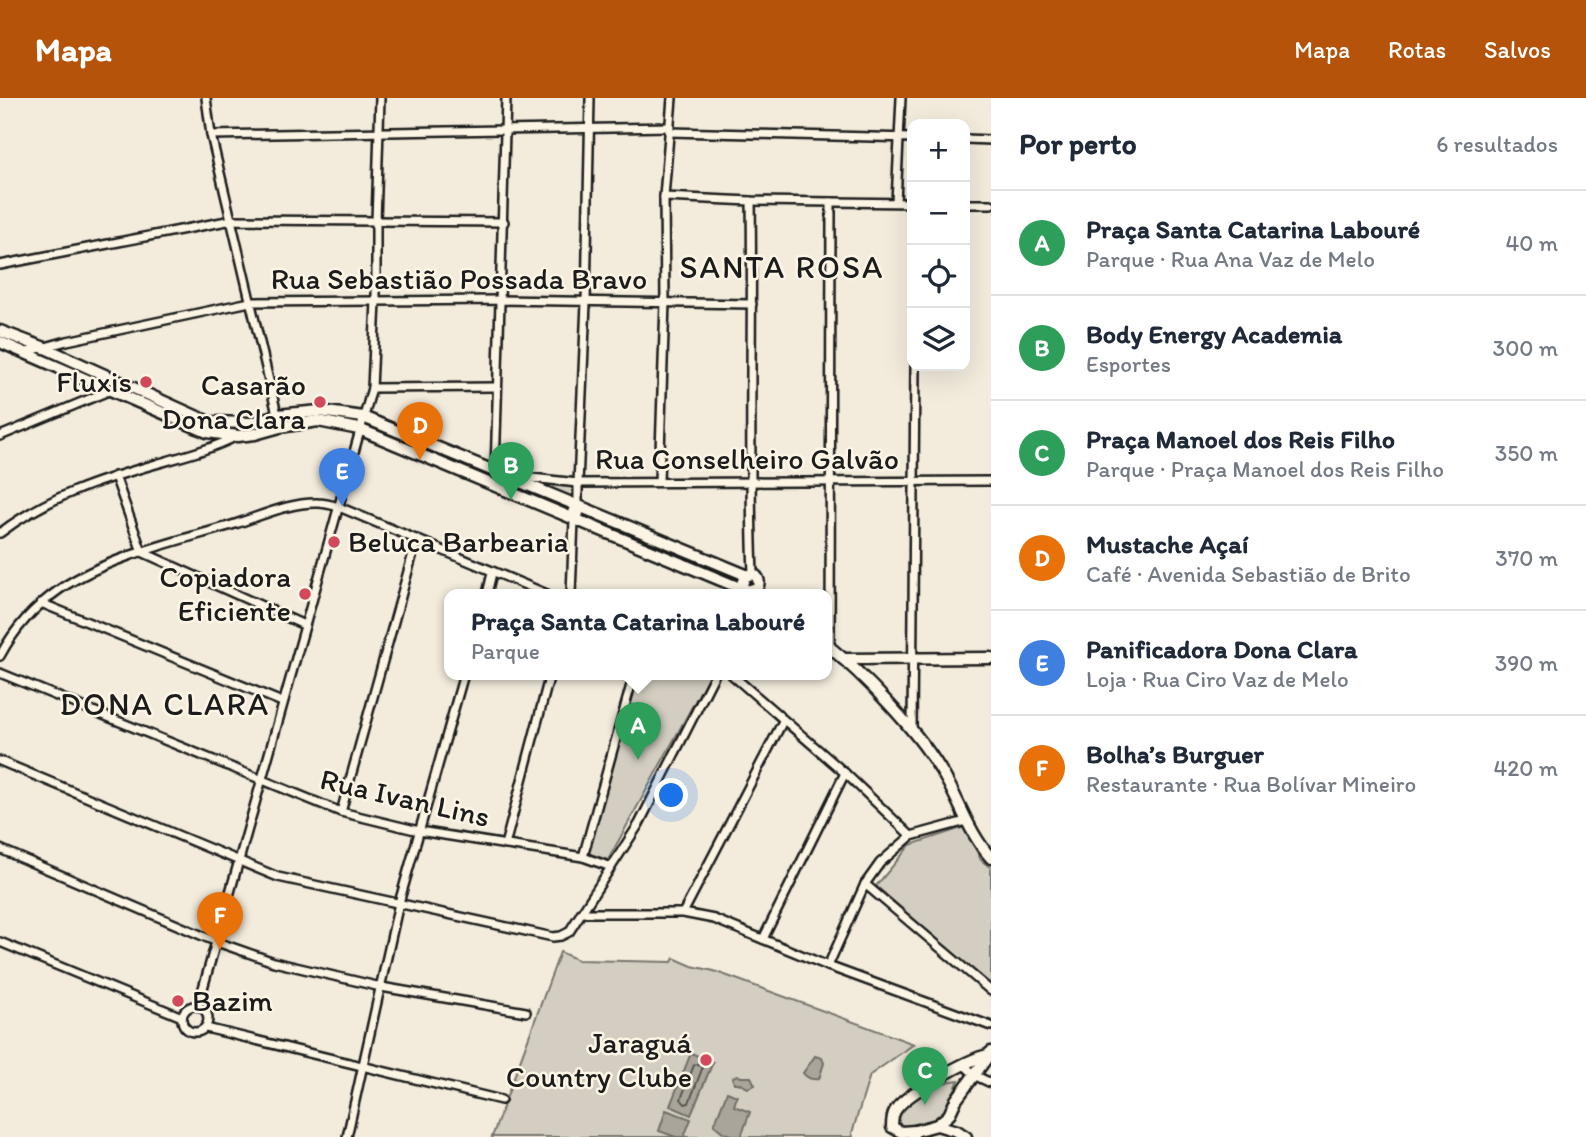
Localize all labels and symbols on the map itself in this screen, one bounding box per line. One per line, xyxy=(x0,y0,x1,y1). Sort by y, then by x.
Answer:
district label: SANTA ROSA xyxy=(680,248,884,286)
street label: Rua Sebastião Possada Bravo xyxy=(271,260,647,297)
place label: Fluxis xyxy=(56,363,132,400)
place label: Casarão Dona Clara xyxy=(161,366,306,437)
marker: Fluxis xyxy=(138,374,154,390)
marker: Casarão Dona Clara xyxy=(312,394,328,410)
pin: D xyxy=(397,402,443,460)
street label: Rua Conselheiro Galvão xyxy=(595,440,899,477)
pin: B xyxy=(488,442,534,500)
pin: E xyxy=(319,448,365,506)
place label: Beluca Barbearia xyxy=(348,523,569,560)
marker: Beluca Barbearia xyxy=(326,534,342,550)
place label: Copiadora Eficiente xyxy=(159,558,291,629)
marker: Copiadora Eficiente xyxy=(297,586,313,602)
district label: DONA CLARA xyxy=(60,685,270,723)
pin: A xyxy=(615,702,661,760)
street label: Rua Ivan Lins xyxy=(317,760,493,835)
your location xyxy=(654,778,688,812)
pin: F xyxy=(197,892,243,950)
place label: Bazim xyxy=(192,982,273,1019)
marker: Bazim xyxy=(170,993,186,1009)
place label: Jaraguá Country Clube xyxy=(506,1024,692,1095)
pin: C xyxy=(902,1047,948,1105)
marker: Jaraguá Country Clube xyxy=(698,1052,714,1068)

